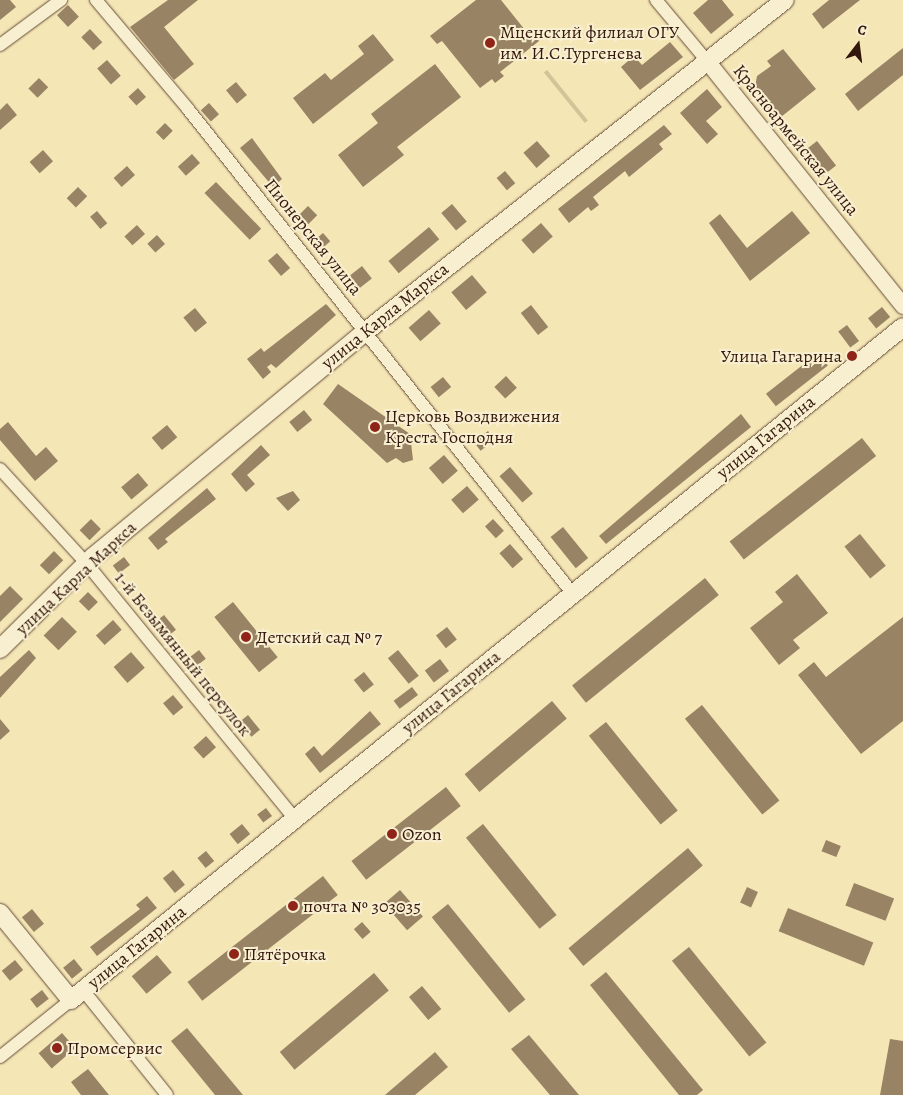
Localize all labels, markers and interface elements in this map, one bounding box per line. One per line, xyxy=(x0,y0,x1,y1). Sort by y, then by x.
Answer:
north arrow xyxy=(833,20,883,70)
text: С xyxy=(855,20,869,40)
place label: Мценский филиал ОГУ им. И.С.Тургенева xyxy=(500,22,679,64)
marker: Мценский филиал ОГУ им. И.С.Тургенева xyxy=(484,37,496,49)
street label: Красноармейская улица xyxy=(728,60,864,220)
street label: Пионерская улица xyxy=(259,174,367,300)
street label: улица Карла Маркса xyxy=(317,258,453,374)
place label: Улица Гагарина xyxy=(721,345,842,367)
marker: Улица Гагарина xyxy=(846,350,858,362)
street label: улица Гагарина xyxy=(712,391,820,483)
place label: Церковь Воздвижения Креста Господня xyxy=(385,406,560,448)
marker: Церковь Воздвижения Креста Господня xyxy=(369,421,381,433)
street label: улица Карла Маркса xyxy=(11,517,141,639)
street label: 1-й Безымянный переулок xyxy=(110,567,256,741)
place label: Детский сад № 7 xyxy=(256,626,382,648)
marker: Детский сад № 7 xyxy=(240,631,252,643)
street label: улица Гагарина xyxy=(397,646,505,738)
place label: Ozon xyxy=(402,823,442,845)
marker: Ozon xyxy=(386,828,398,840)
place label: почта № 303035 xyxy=(303,895,421,917)
marker: почта № 303035 xyxy=(287,900,299,912)
street label: улица Гагарина xyxy=(83,901,191,993)
place label: Пятёрочка xyxy=(244,943,326,965)
marker: Пятёрочка xyxy=(228,948,240,960)
place label: Промсервис xyxy=(67,1037,163,1059)
marker: Промсервис xyxy=(51,1042,63,1054)

